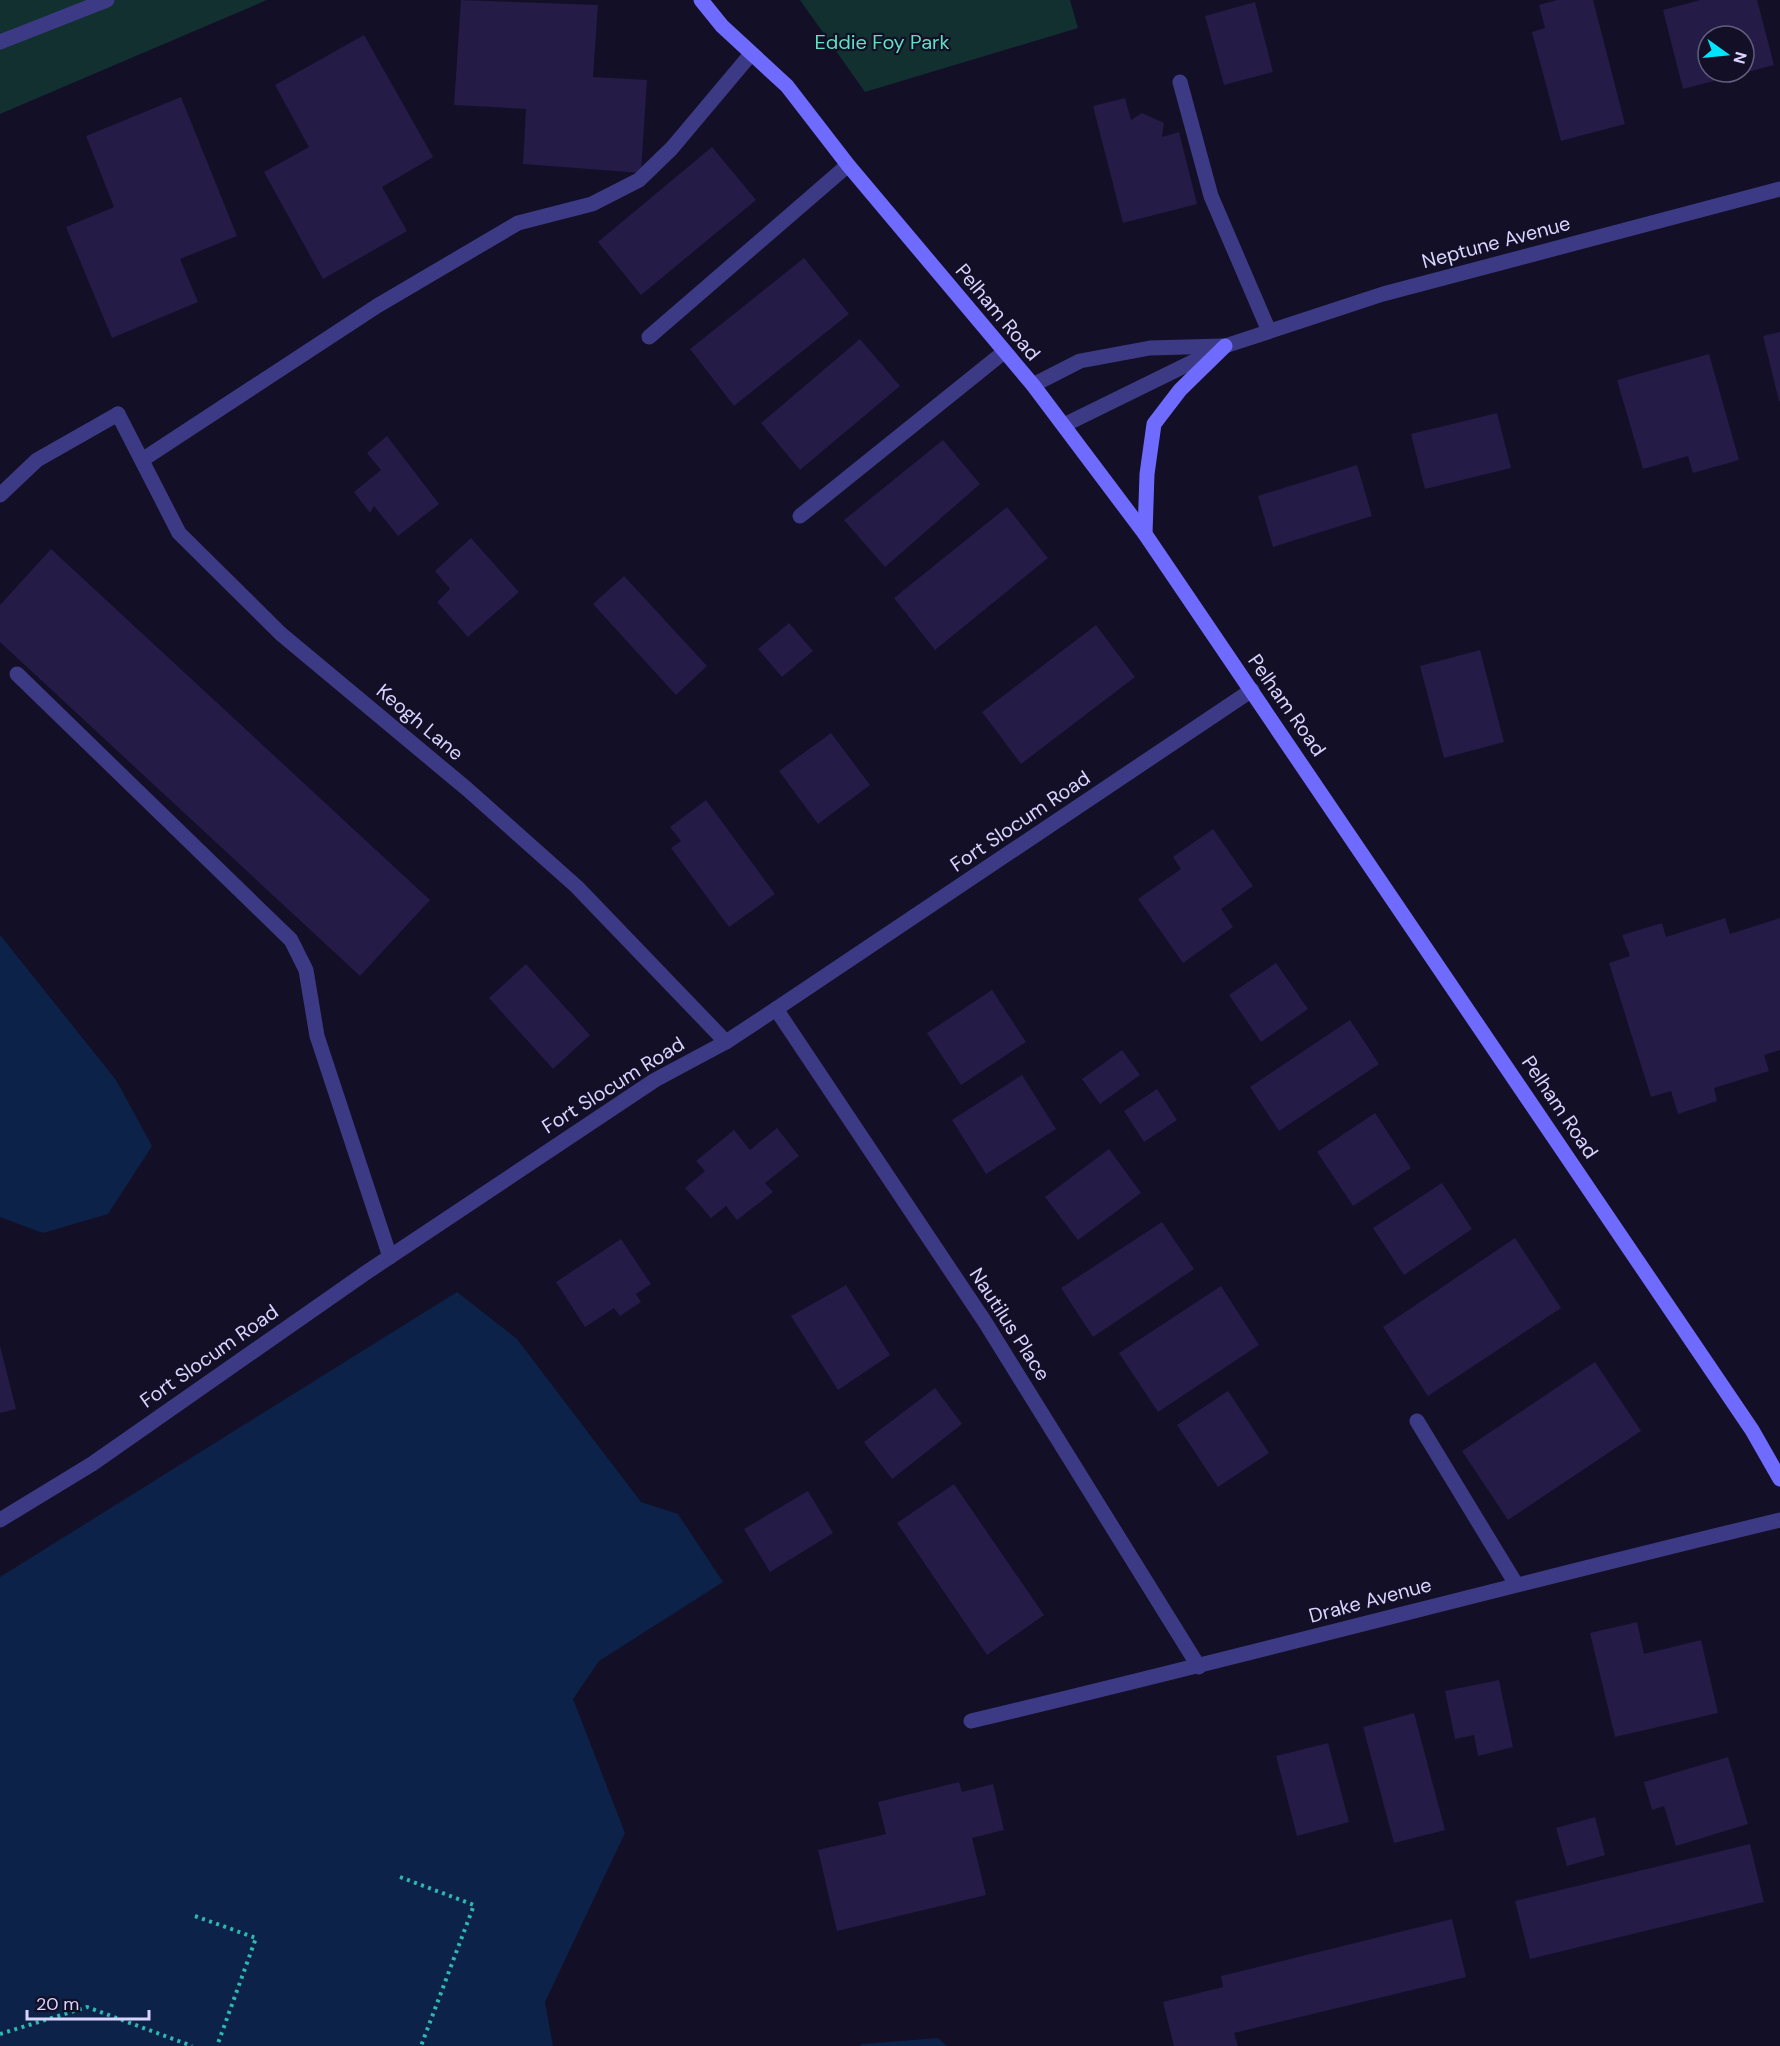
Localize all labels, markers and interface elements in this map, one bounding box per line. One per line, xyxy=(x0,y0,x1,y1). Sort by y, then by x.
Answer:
north arrow xyxy=(1696,24,1756,84)
park label: Eddie Foy Park xyxy=(814,29,950,55)
text: N xyxy=(1728,49,1752,66)
street label: Neptune Avenue xyxy=(1419,210,1573,274)
street label: Pelham Road xyxy=(950,258,1046,366)
street label: Pelham Road xyxy=(1242,649,1332,761)
street label: Keogh Lane xyxy=(371,678,469,766)
street label: Fort Slocum Road xyxy=(945,765,1095,877)
street label: Fort Slocum Road xyxy=(537,1031,689,1139)
street label: Pelham Road xyxy=(1516,1050,1604,1164)
street label: Nautilus Place xyxy=(964,1262,1056,1386)
street label: Fort Slocum Road xyxy=(135,1299,283,1413)
street label: Drake Avenue xyxy=(1306,1571,1434,1629)
scale bar xyxy=(27,1983,148,2021)
text: 20 m xyxy=(36,1992,79,2016)

